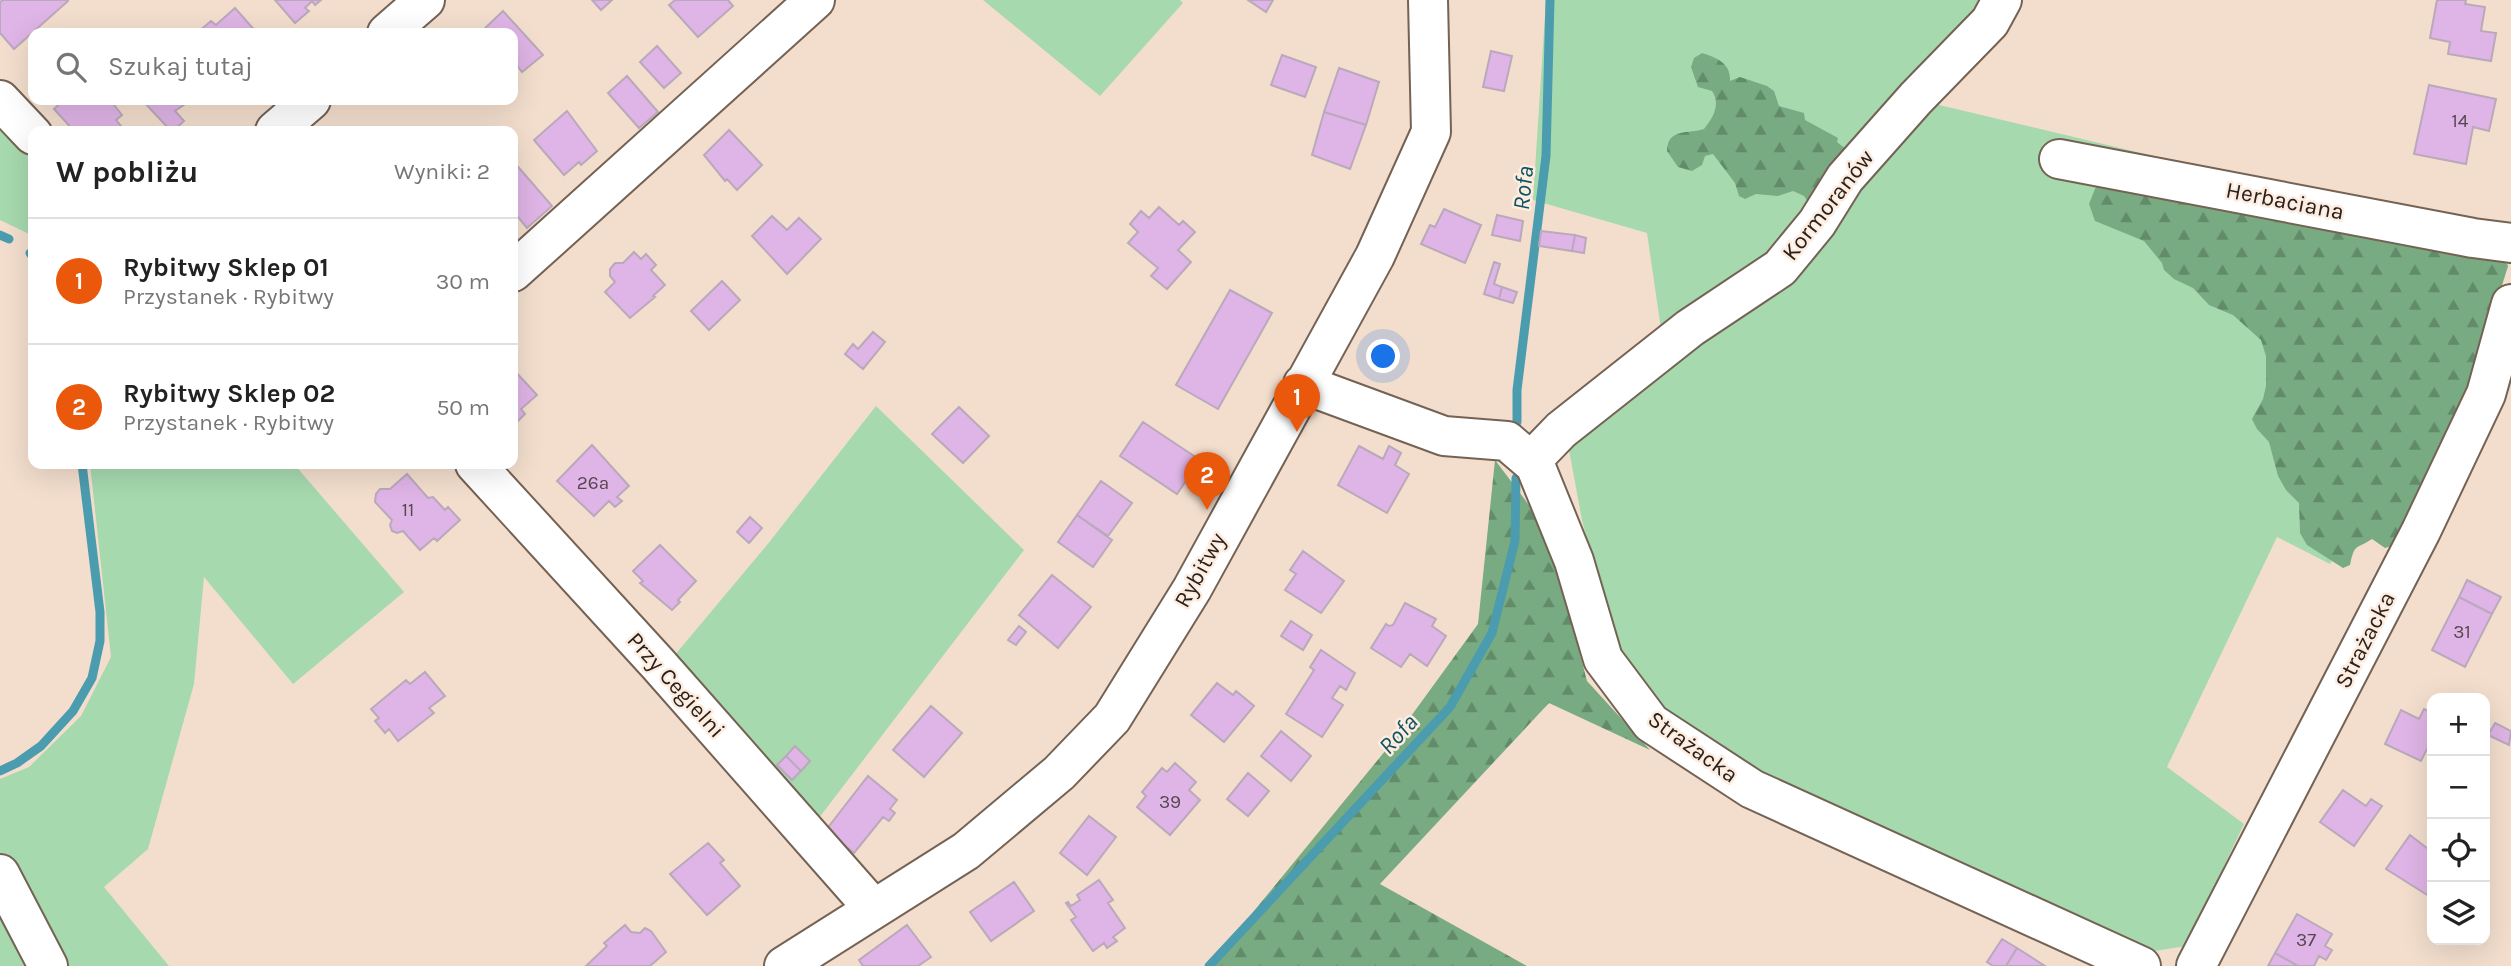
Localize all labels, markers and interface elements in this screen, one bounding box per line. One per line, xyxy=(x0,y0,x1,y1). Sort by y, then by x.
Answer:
search box xyxy=(28,28,518,105)
icon: search xyxy=(52,48,90,86)
text: Szukaj tutaj xyxy=(108,51,253,82)
house number: 14 xyxy=(2452,110,2469,132)
street label: Kormoranów xyxy=(1776,144,1880,266)
text: W pobliżu xyxy=(56,154,198,190)
text: Wyniki: 2 xyxy=(394,158,490,185)
water label: Rofa xyxy=(1507,164,1539,212)
street label: Herbaciana xyxy=(2224,176,2346,226)
text: Rybitwy Sklep 01 xyxy=(123,252,329,283)
text: 1 xyxy=(75,268,83,295)
text: 30 m xyxy=(436,268,490,295)
text: Przystanek · Rybitwy xyxy=(123,283,334,310)
your location xyxy=(1366,339,1400,373)
pin: 1 xyxy=(1274,374,1320,432)
text: Rybitwy Sklep 02 xyxy=(123,378,335,409)
text: 2 xyxy=(72,394,86,421)
text: 50 m xyxy=(436,394,490,421)
text: Przystanek · Rybitwy xyxy=(123,409,334,436)
pin: 2 xyxy=(1184,452,1230,510)
house number: 26a xyxy=(577,472,609,494)
house number: 11 xyxy=(402,499,414,521)
street label: Rybitwy xyxy=(1168,528,1232,612)
street label: Strażacka xyxy=(2329,587,2401,693)
house number: 31 xyxy=(2453,621,2471,643)
street label: Przy Cegielni xyxy=(622,627,730,743)
map controls xyxy=(2427,693,2490,945)
button: + xyxy=(2427,693,2490,756)
street label: Strażacka xyxy=(1643,705,1743,789)
water label: Rofa xyxy=(1373,708,1423,760)
button: − xyxy=(2427,756,2490,819)
house number: 39 xyxy=(1159,791,1181,813)
button: locate xyxy=(2427,819,2490,882)
button: layers xyxy=(2427,882,2490,945)
house number: 37 xyxy=(2296,929,2316,951)

